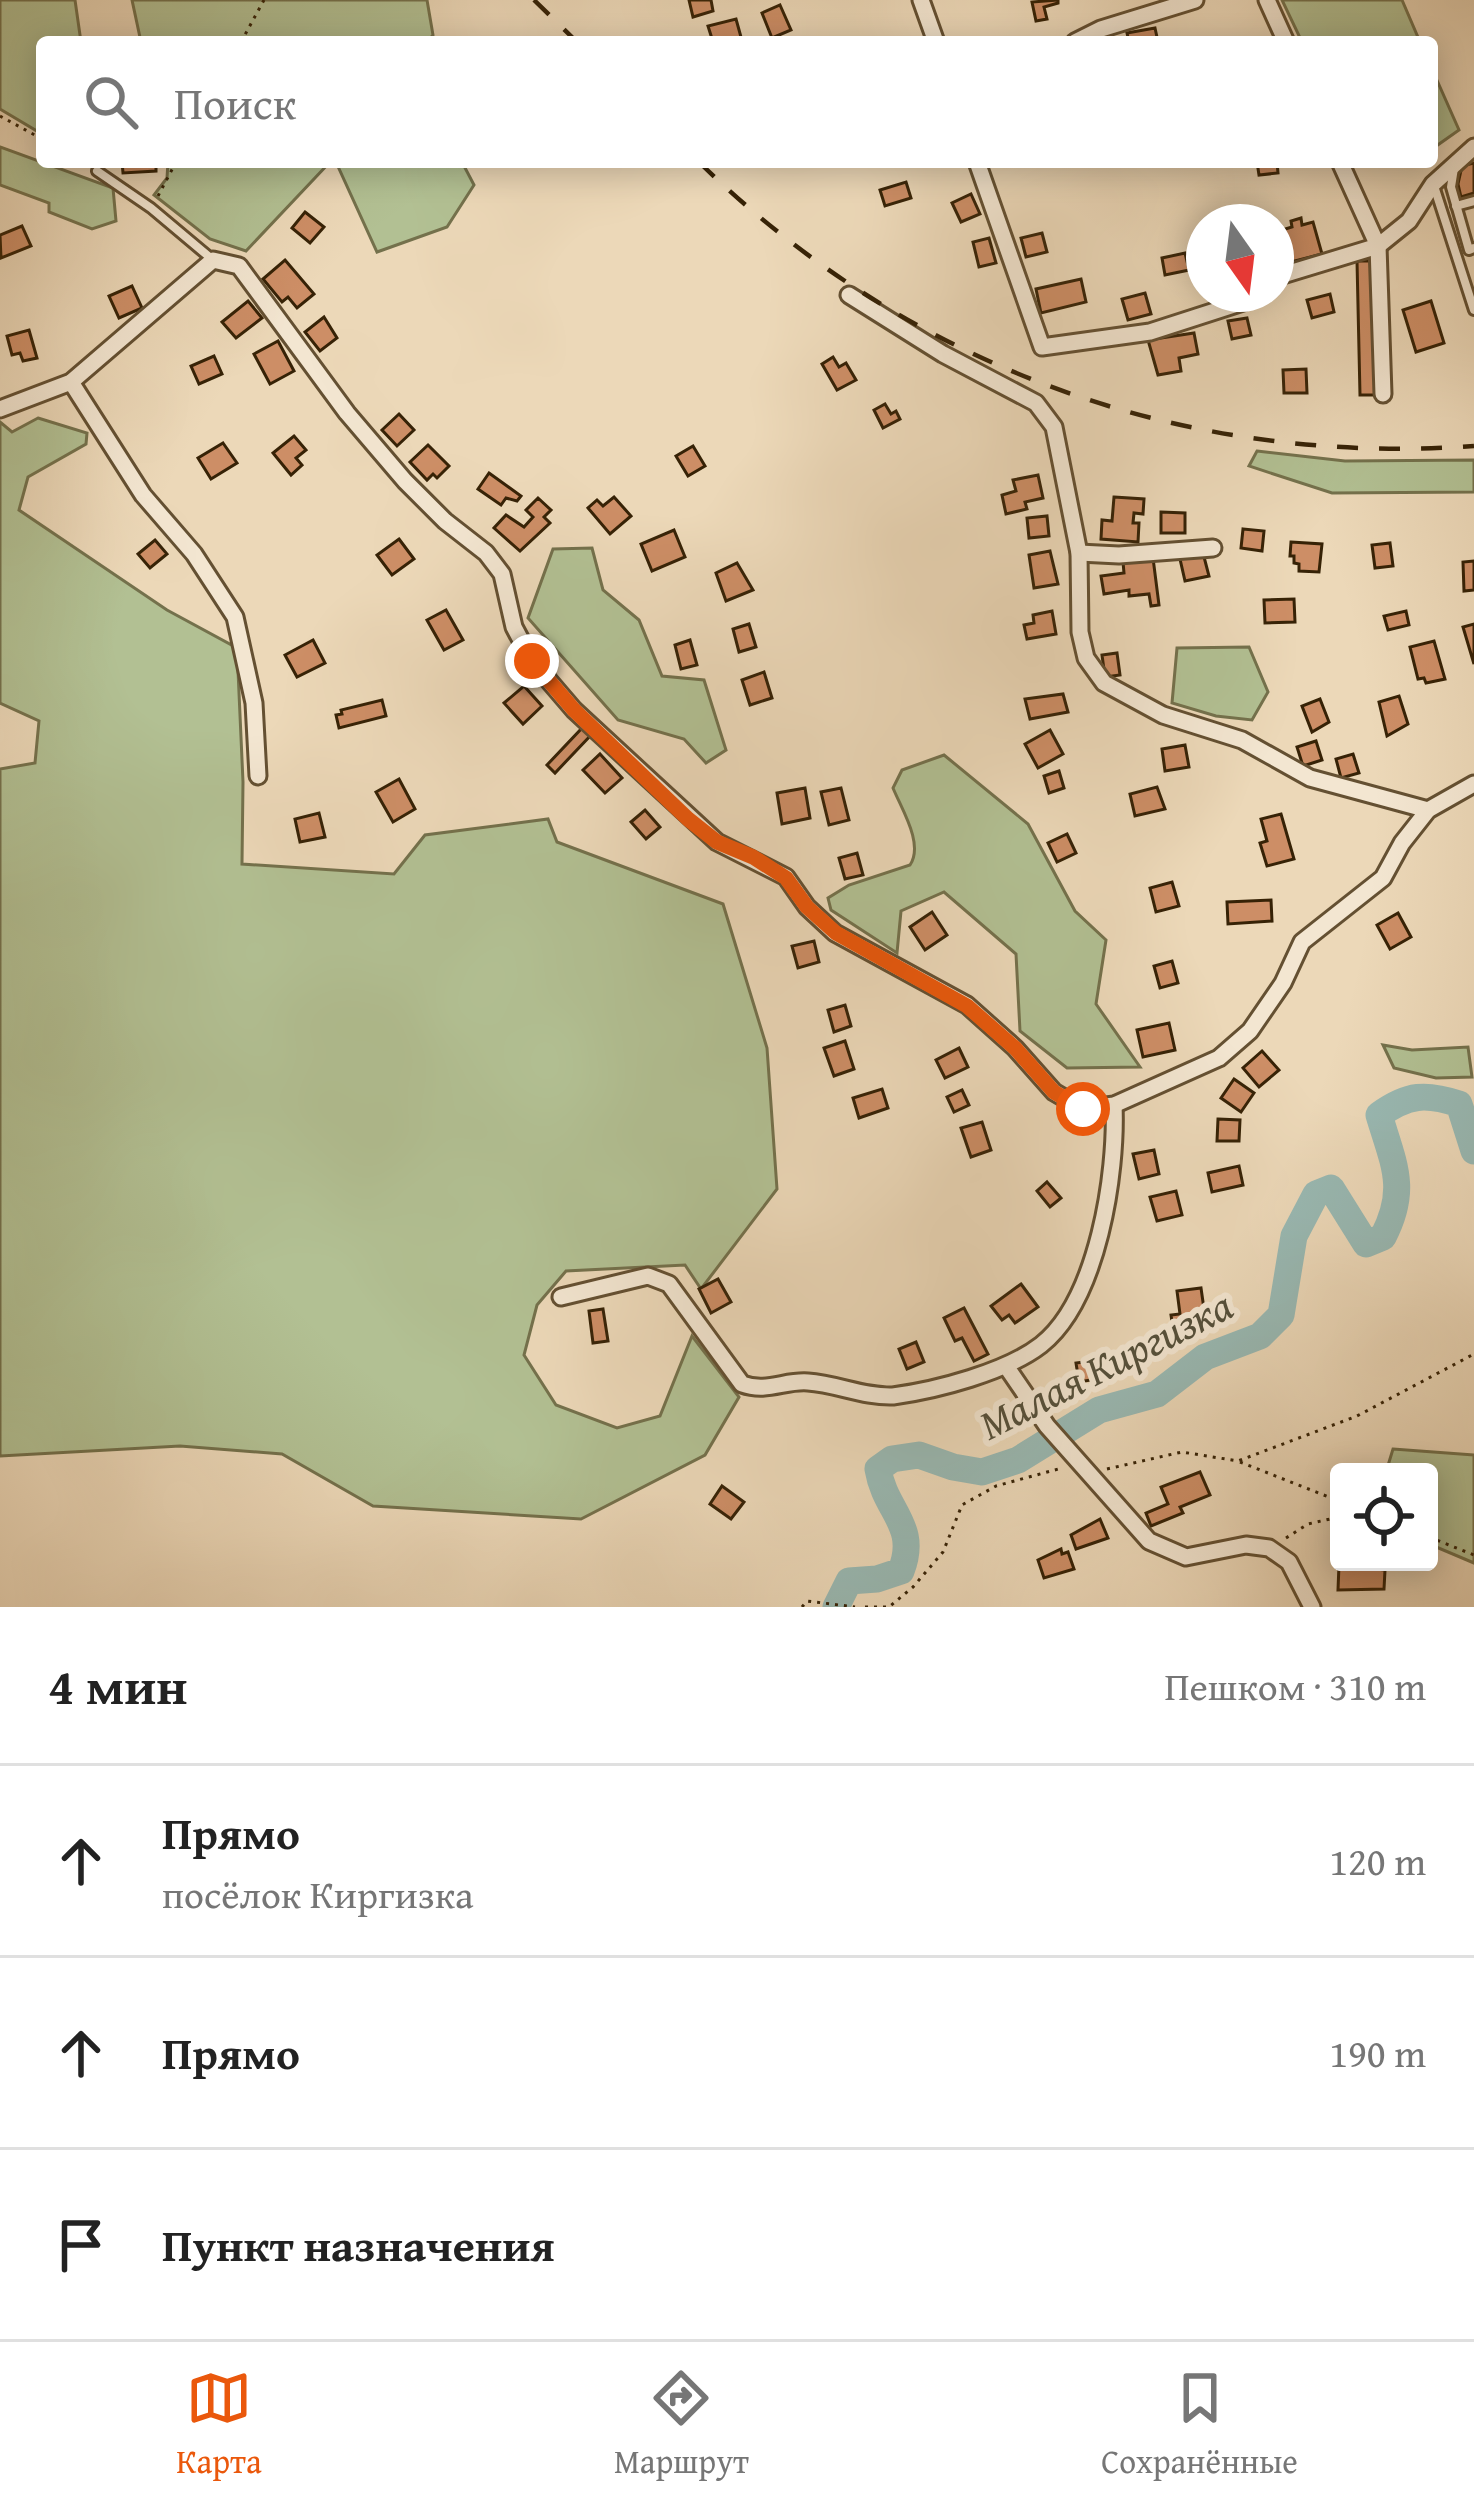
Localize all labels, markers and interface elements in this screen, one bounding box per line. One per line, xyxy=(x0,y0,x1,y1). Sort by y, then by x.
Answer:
search box xyxy=(36,36,1438,168)
icon: search xyxy=(78,69,144,135)
text: Поиск xyxy=(174,70,296,135)
north arrow xyxy=(1186,204,1294,312)
route end xyxy=(505,634,559,688)
route start xyxy=(1056,1082,1110,1136)
water label: Малая Киргизка xyxy=(968,1274,1243,1454)
map controls xyxy=(1330,1463,1438,1571)
button: locate xyxy=(1330,1463,1438,1571)
text: 4 мин xyxy=(48,1648,187,1723)
text: Пешком · 310 m xyxy=(1164,1657,1426,1714)
text: Прямо xyxy=(162,1800,300,1865)
icon: ahead xyxy=(48,1828,114,1894)
text: 120 m xyxy=(1329,1832,1426,1889)
text: посёлок Киргизка xyxy=(162,1865,474,1922)
icon: ahead xyxy=(48,2020,114,2086)
text: Прямо xyxy=(162,2020,300,2085)
text: 190 m xyxy=(1329,2024,1426,2081)
icon: arrive xyxy=(48,2212,114,2278)
text: Пункт назначения xyxy=(162,2212,555,2277)
tab: Карта xyxy=(176,2365,262,2485)
tab: Маршрут xyxy=(614,2365,749,2485)
tab: Сохранённые xyxy=(1101,2365,1298,2485)

